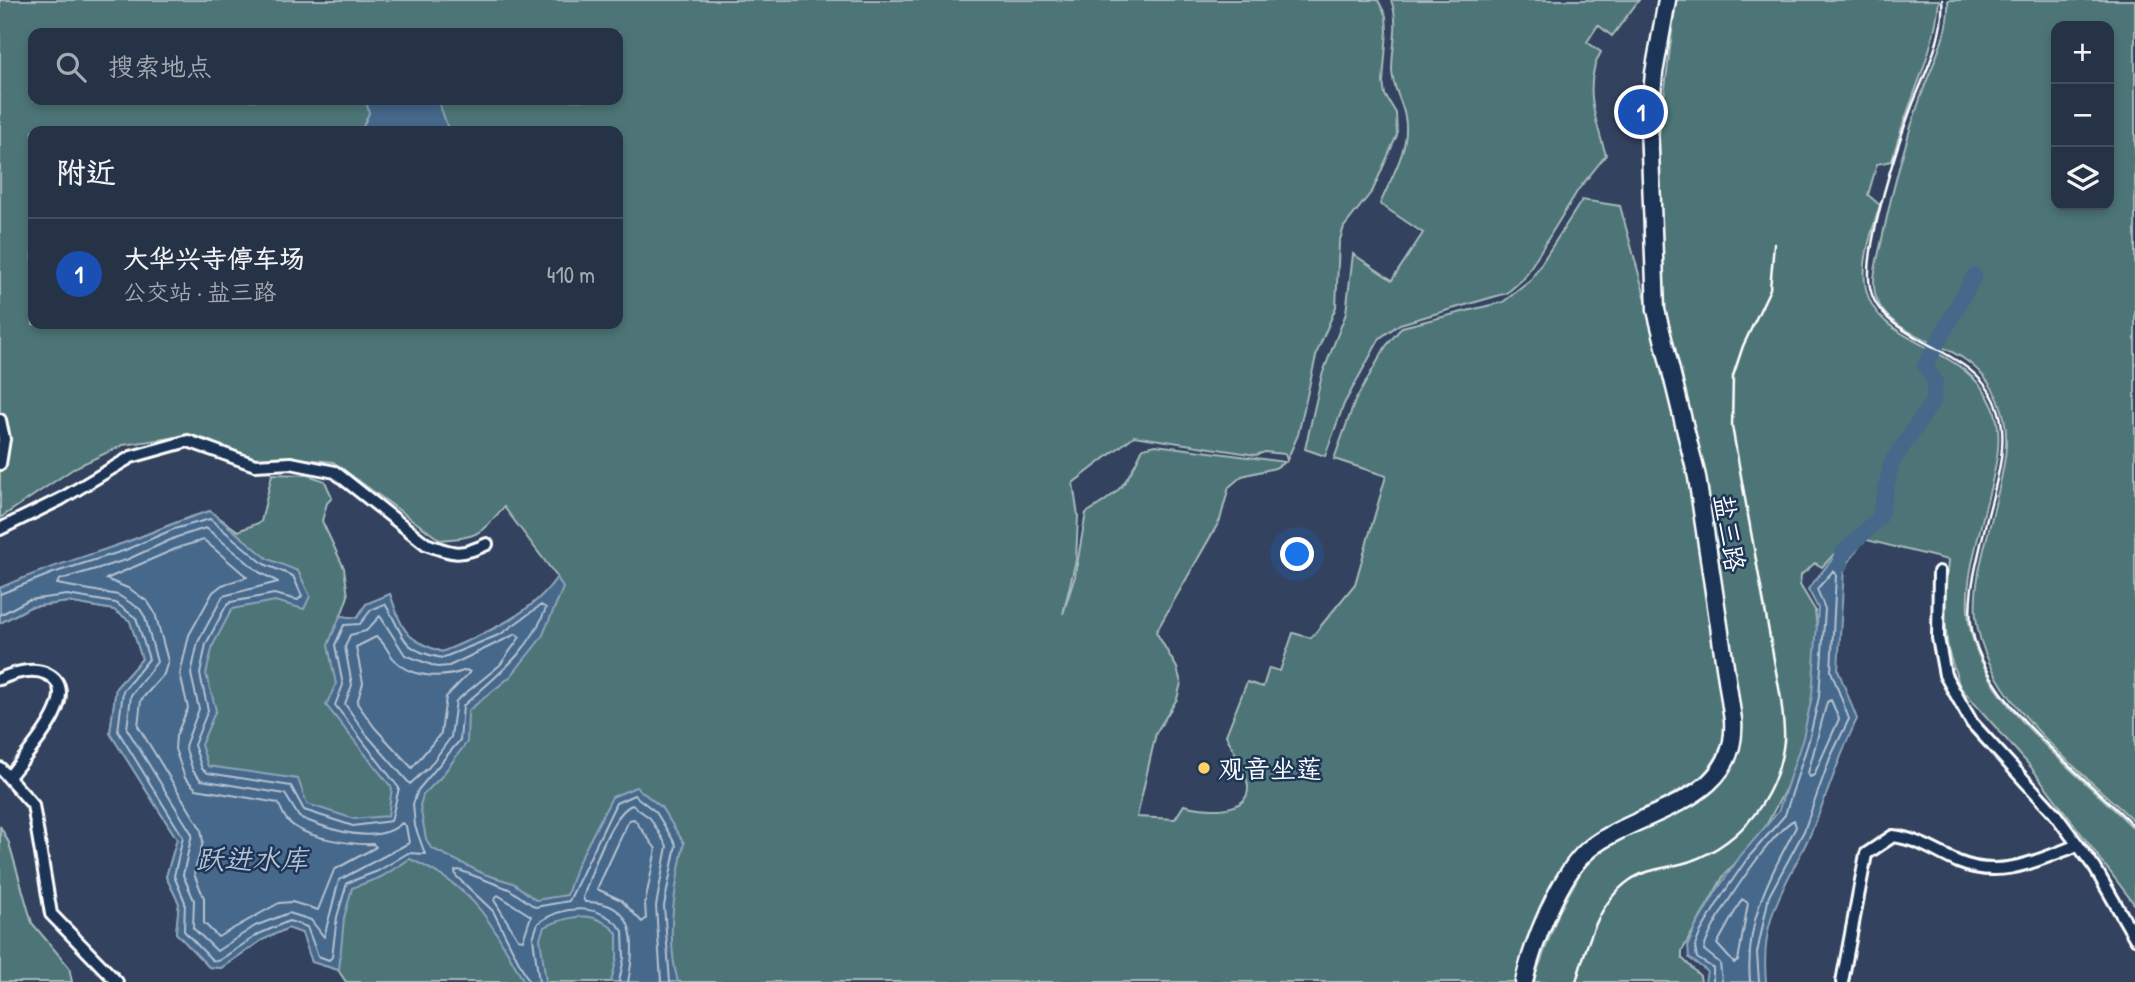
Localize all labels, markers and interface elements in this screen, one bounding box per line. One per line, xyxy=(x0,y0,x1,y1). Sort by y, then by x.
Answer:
map controls xyxy=(2051,21,2114,210)
button: + xyxy=(2051,21,2114,84)
search box xyxy=(28,28,623,105)
icon: search xyxy=(52,48,90,86)
text: 搜索地点 xyxy=(108,49,212,84)
button: − xyxy=(2051,84,2114,147)
pin: 1 xyxy=(1618,86,1664,138)
button: layers xyxy=(2051,147,2114,210)
text: 附近 xyxy=(56,152,116,192)
text: 大华兴寺停车场 xyxy=(123,241,305,276)
text: 1 xyxy=(75,259,83,290)
text: 410 m xyxy=(547,259,595,290)
text: 公交站 · 盐三路 xyxy=(123,276,276,307)
street label: 盐三路 xyxy=(1707,492,1753,574)
your location xyxy=(1280,537,1314,571)
place label: 观音坐莲 xyxy=(1218,751,1322,786)
marker: 观音坐莲 xyxy=(1196,760,1212,776)
water label: 跃进水库 xyxy=(196,840,310,878)

